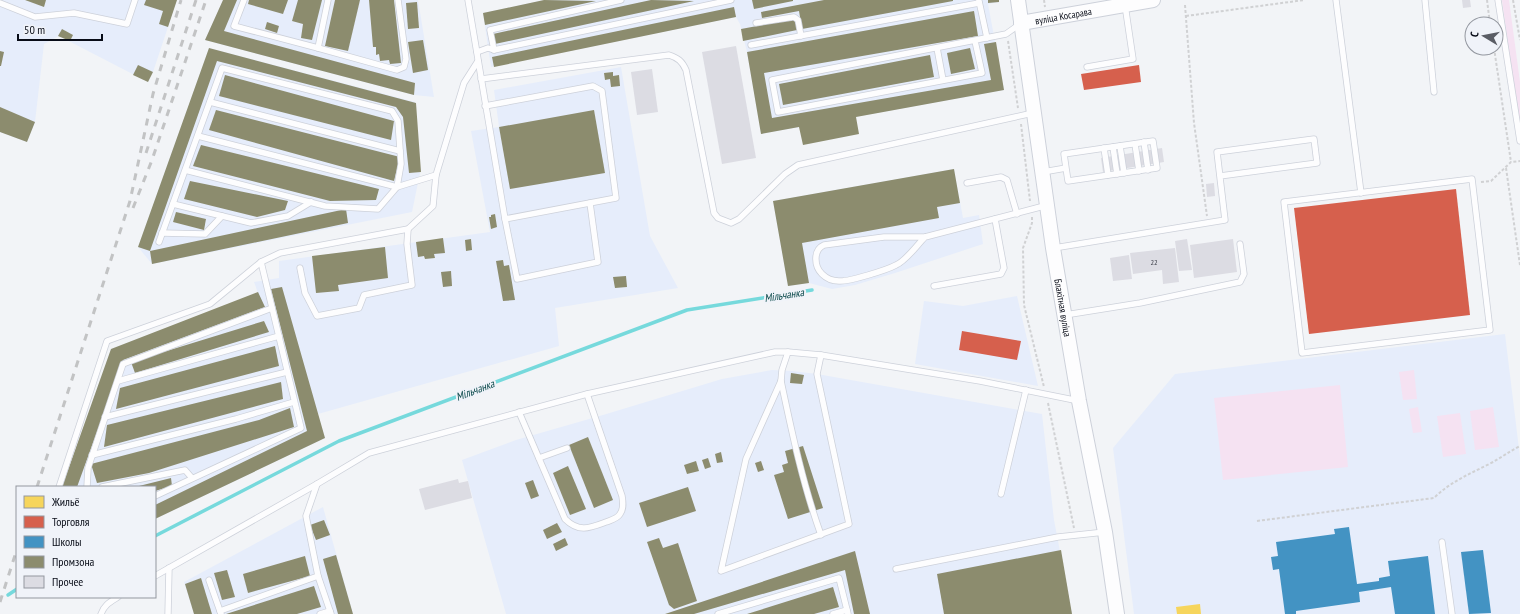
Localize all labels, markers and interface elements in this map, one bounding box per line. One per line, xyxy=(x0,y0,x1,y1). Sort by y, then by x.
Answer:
street label: вуліца Косарава xyxy=(1034,4,1093,27)
scale bar xyxy=(18,16,102,42)
north arrow xyxy=(1464,16,1504,56)
text: 50 m xyxy=(24,22,45,37)
text: С xyxy=(1467,31,1481,38)
house number: 22 xyxy=(1150,257,1158,267)
street label: Блакітная вуліца xyxy=(1052,278,1074,338)
water label: Мільчанка xyxy=(763,285,805,305)
water label: Мільчанка xyxy=(454,376,497,404)
legend xyxy=(16,486,156,598)
text: Жильё xyxy=(51,494,79,509)
text: Торговля xyxy=(52,514,90,529)
text: Школы xyxy=(52,534,81,549)
text: Промзона xyxy=(52,554,95,569)
text: Прочее xyxy=(52,574,83,589)

